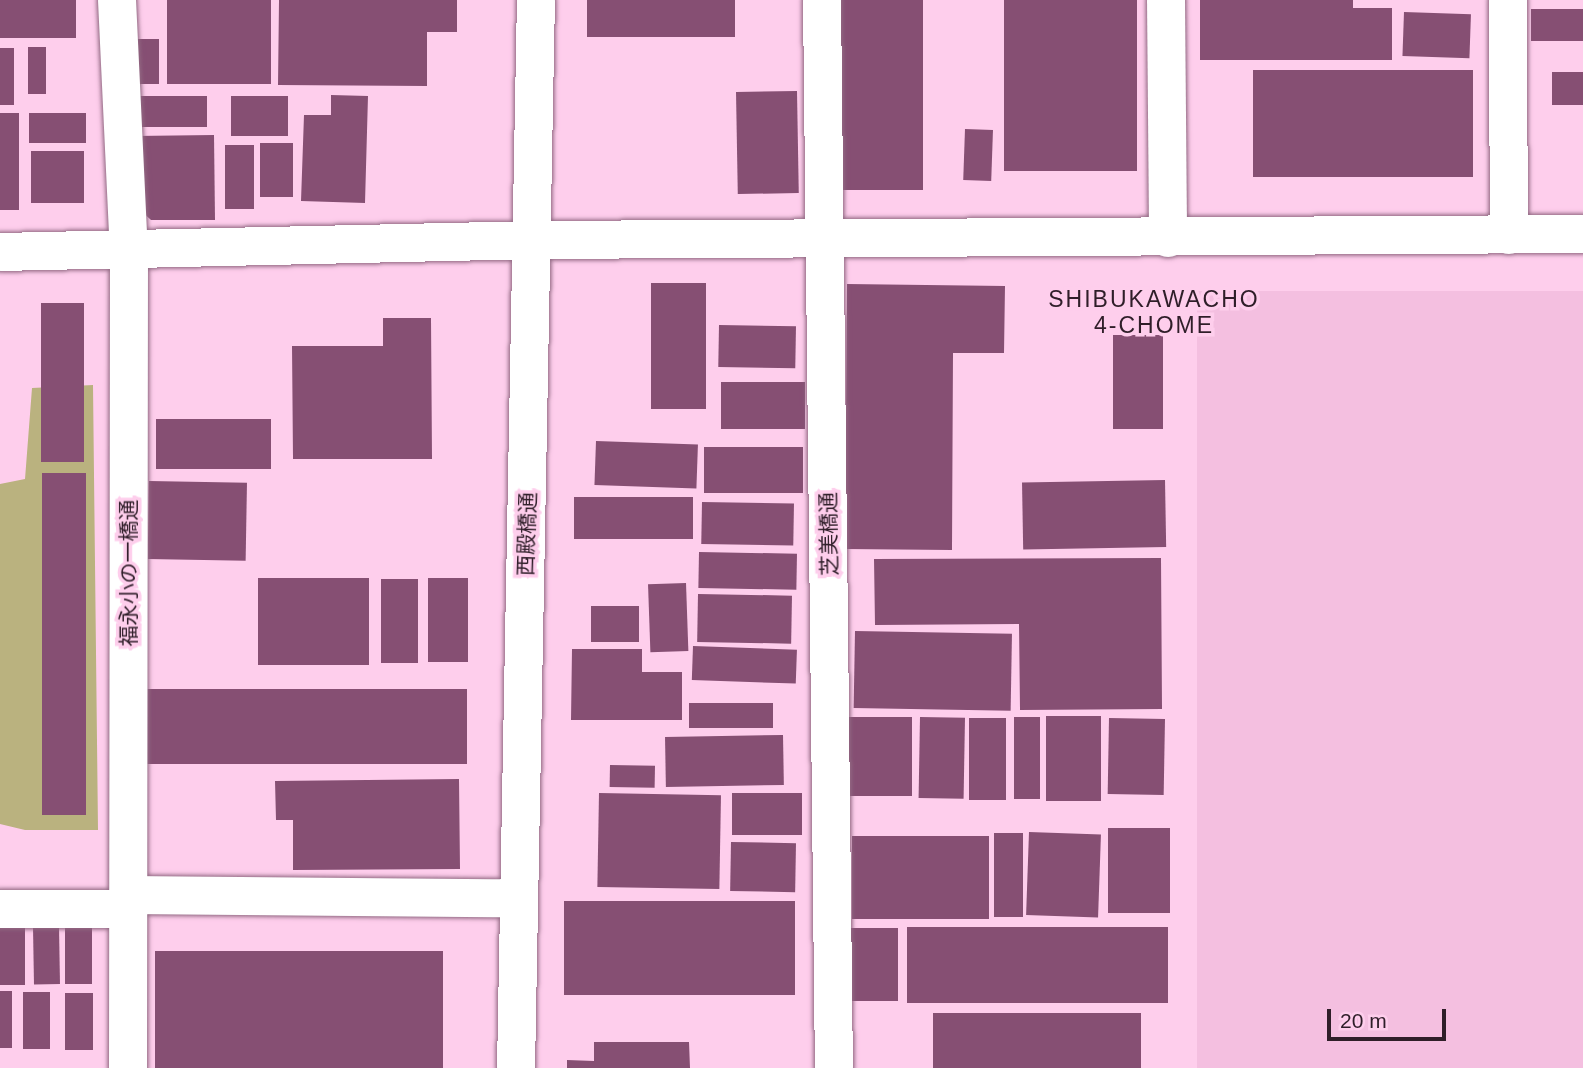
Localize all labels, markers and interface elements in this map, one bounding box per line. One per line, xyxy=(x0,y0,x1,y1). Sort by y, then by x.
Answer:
district label: SHIBUKAWACHO 4-CHOME xyxy=(1050,285,1258,339)
street label: 西殿橋通 xyxy=(513,492,541,576)
street label: 芝美橋通 xyxy=(816,492,842,576)
street label: 福永小の一橋通 xyxy=(116,500,142,646)
scale bar xyxy=(1331,995,1450,1038)
text: 20 m xyxy=(1340,1009,1387,1032)

